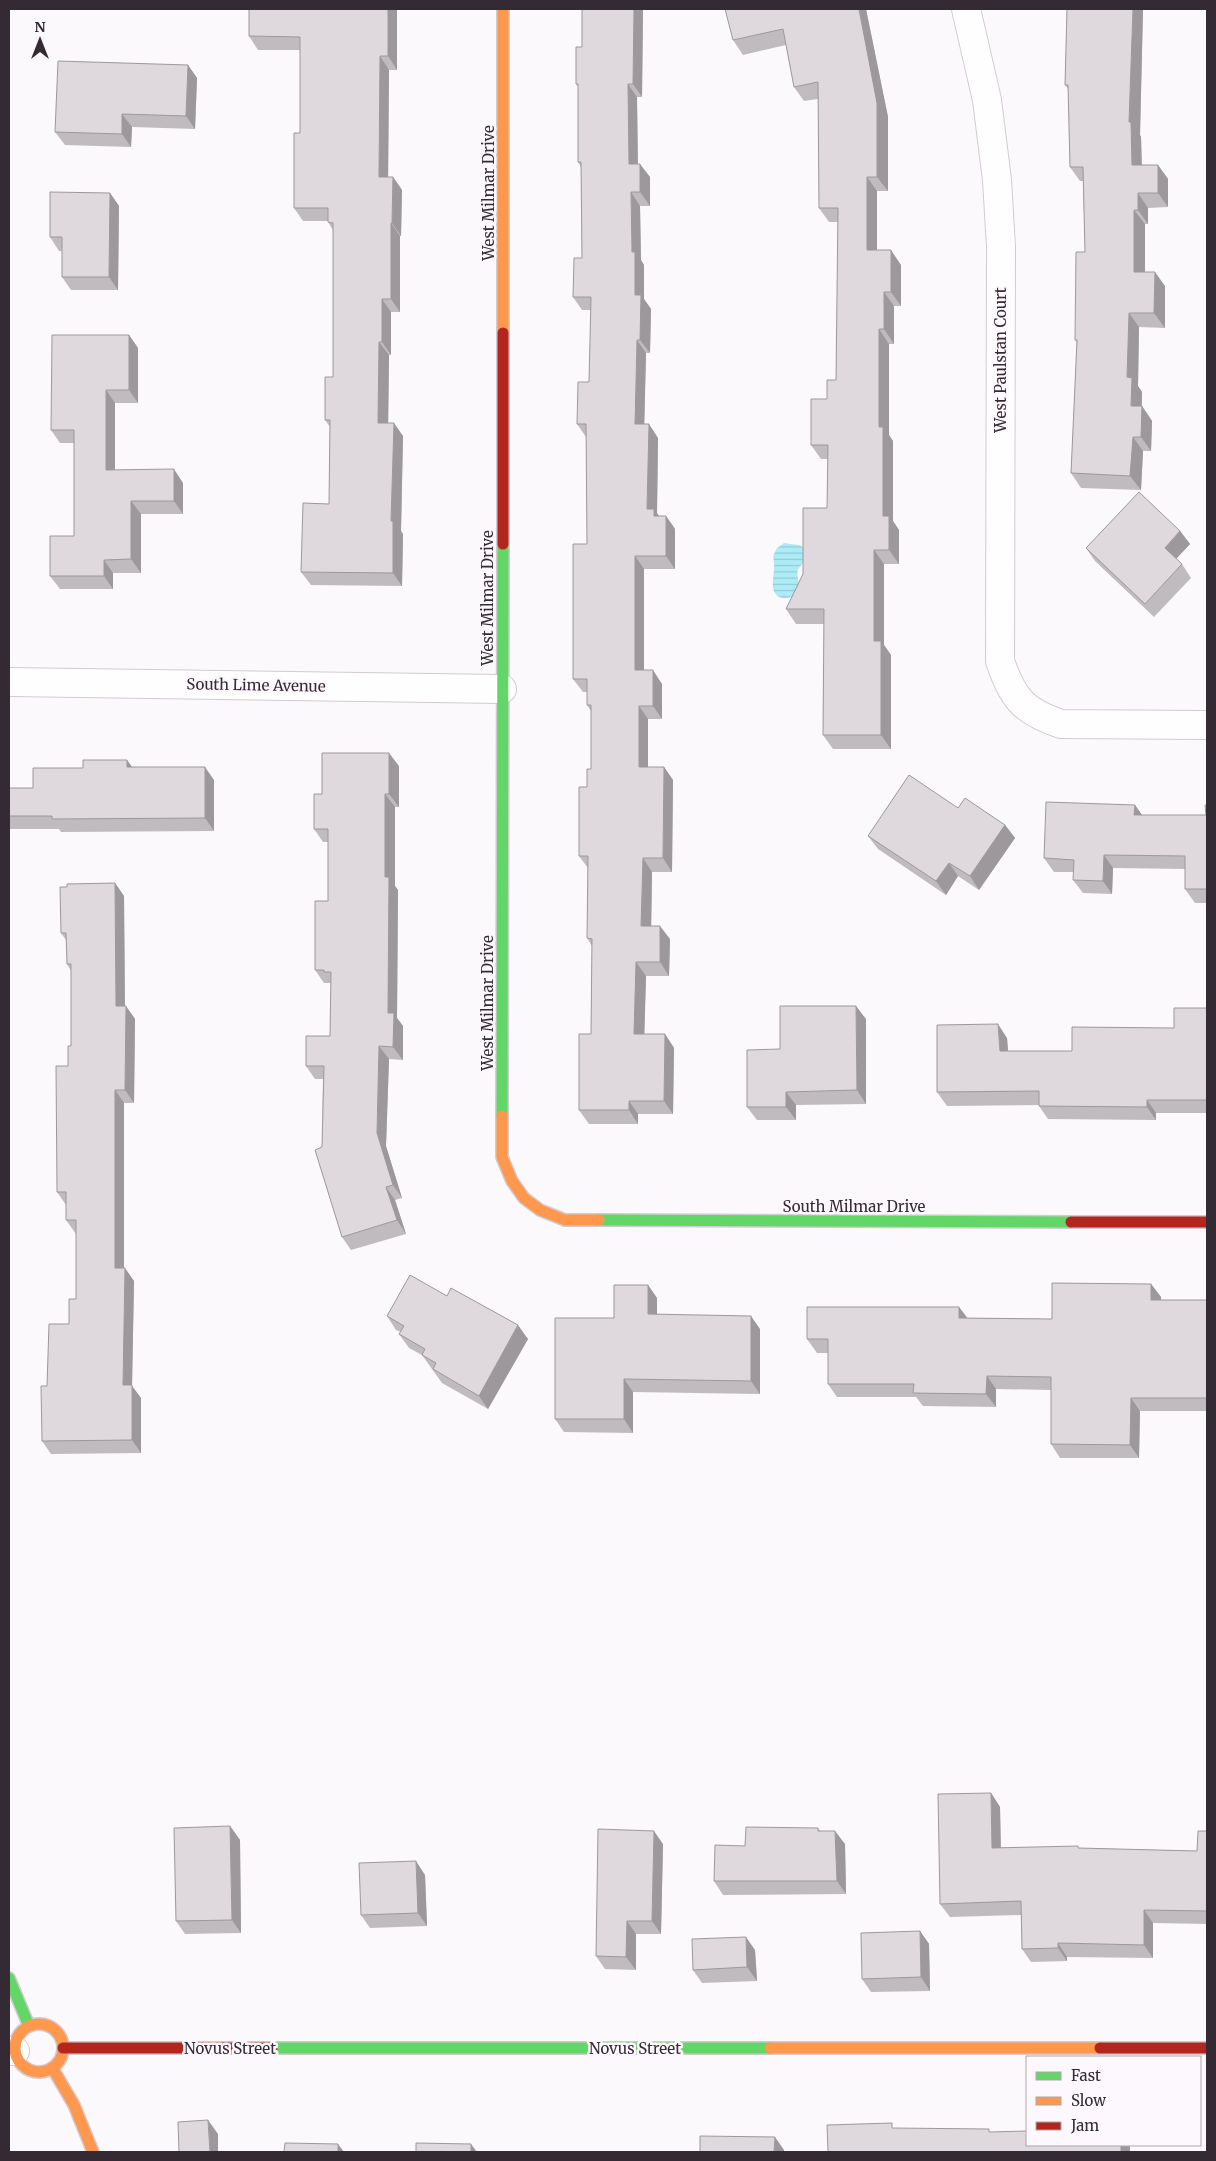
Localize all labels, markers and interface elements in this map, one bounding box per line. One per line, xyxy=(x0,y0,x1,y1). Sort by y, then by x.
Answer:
north arrow xyxy=(15,15,65,65)
text: N xyxy=(34,18,46,36)
street label: West Milmar Drive xyxy=(479,125,498,262)
street label: West Paulstan Court xyxy=(991,287,1010,434)
street label: West Milmar Drive xyxy=(478,530,497,667)
street label: South Lime Avenue xyxy=(186,674,326,696)
street label: West Milmar Drive xyxy=(478,935,497,1072)
street label: South Milmar Drive xyxy=(783,1197,926,1216)
street label: Novus Street xyxy=(184,2039,276,2058)
street label: Novus Street xyxy=(589,2039,681,2058)
legend xyxy=(1026,2056,1201,2146)
text: Fast xyxy=(1071,2066,1101,2085)
text: Slow xyxy=(1071,2091,1106,2110)
text: Jam xyxy=(1070,2116,1099,2135)

